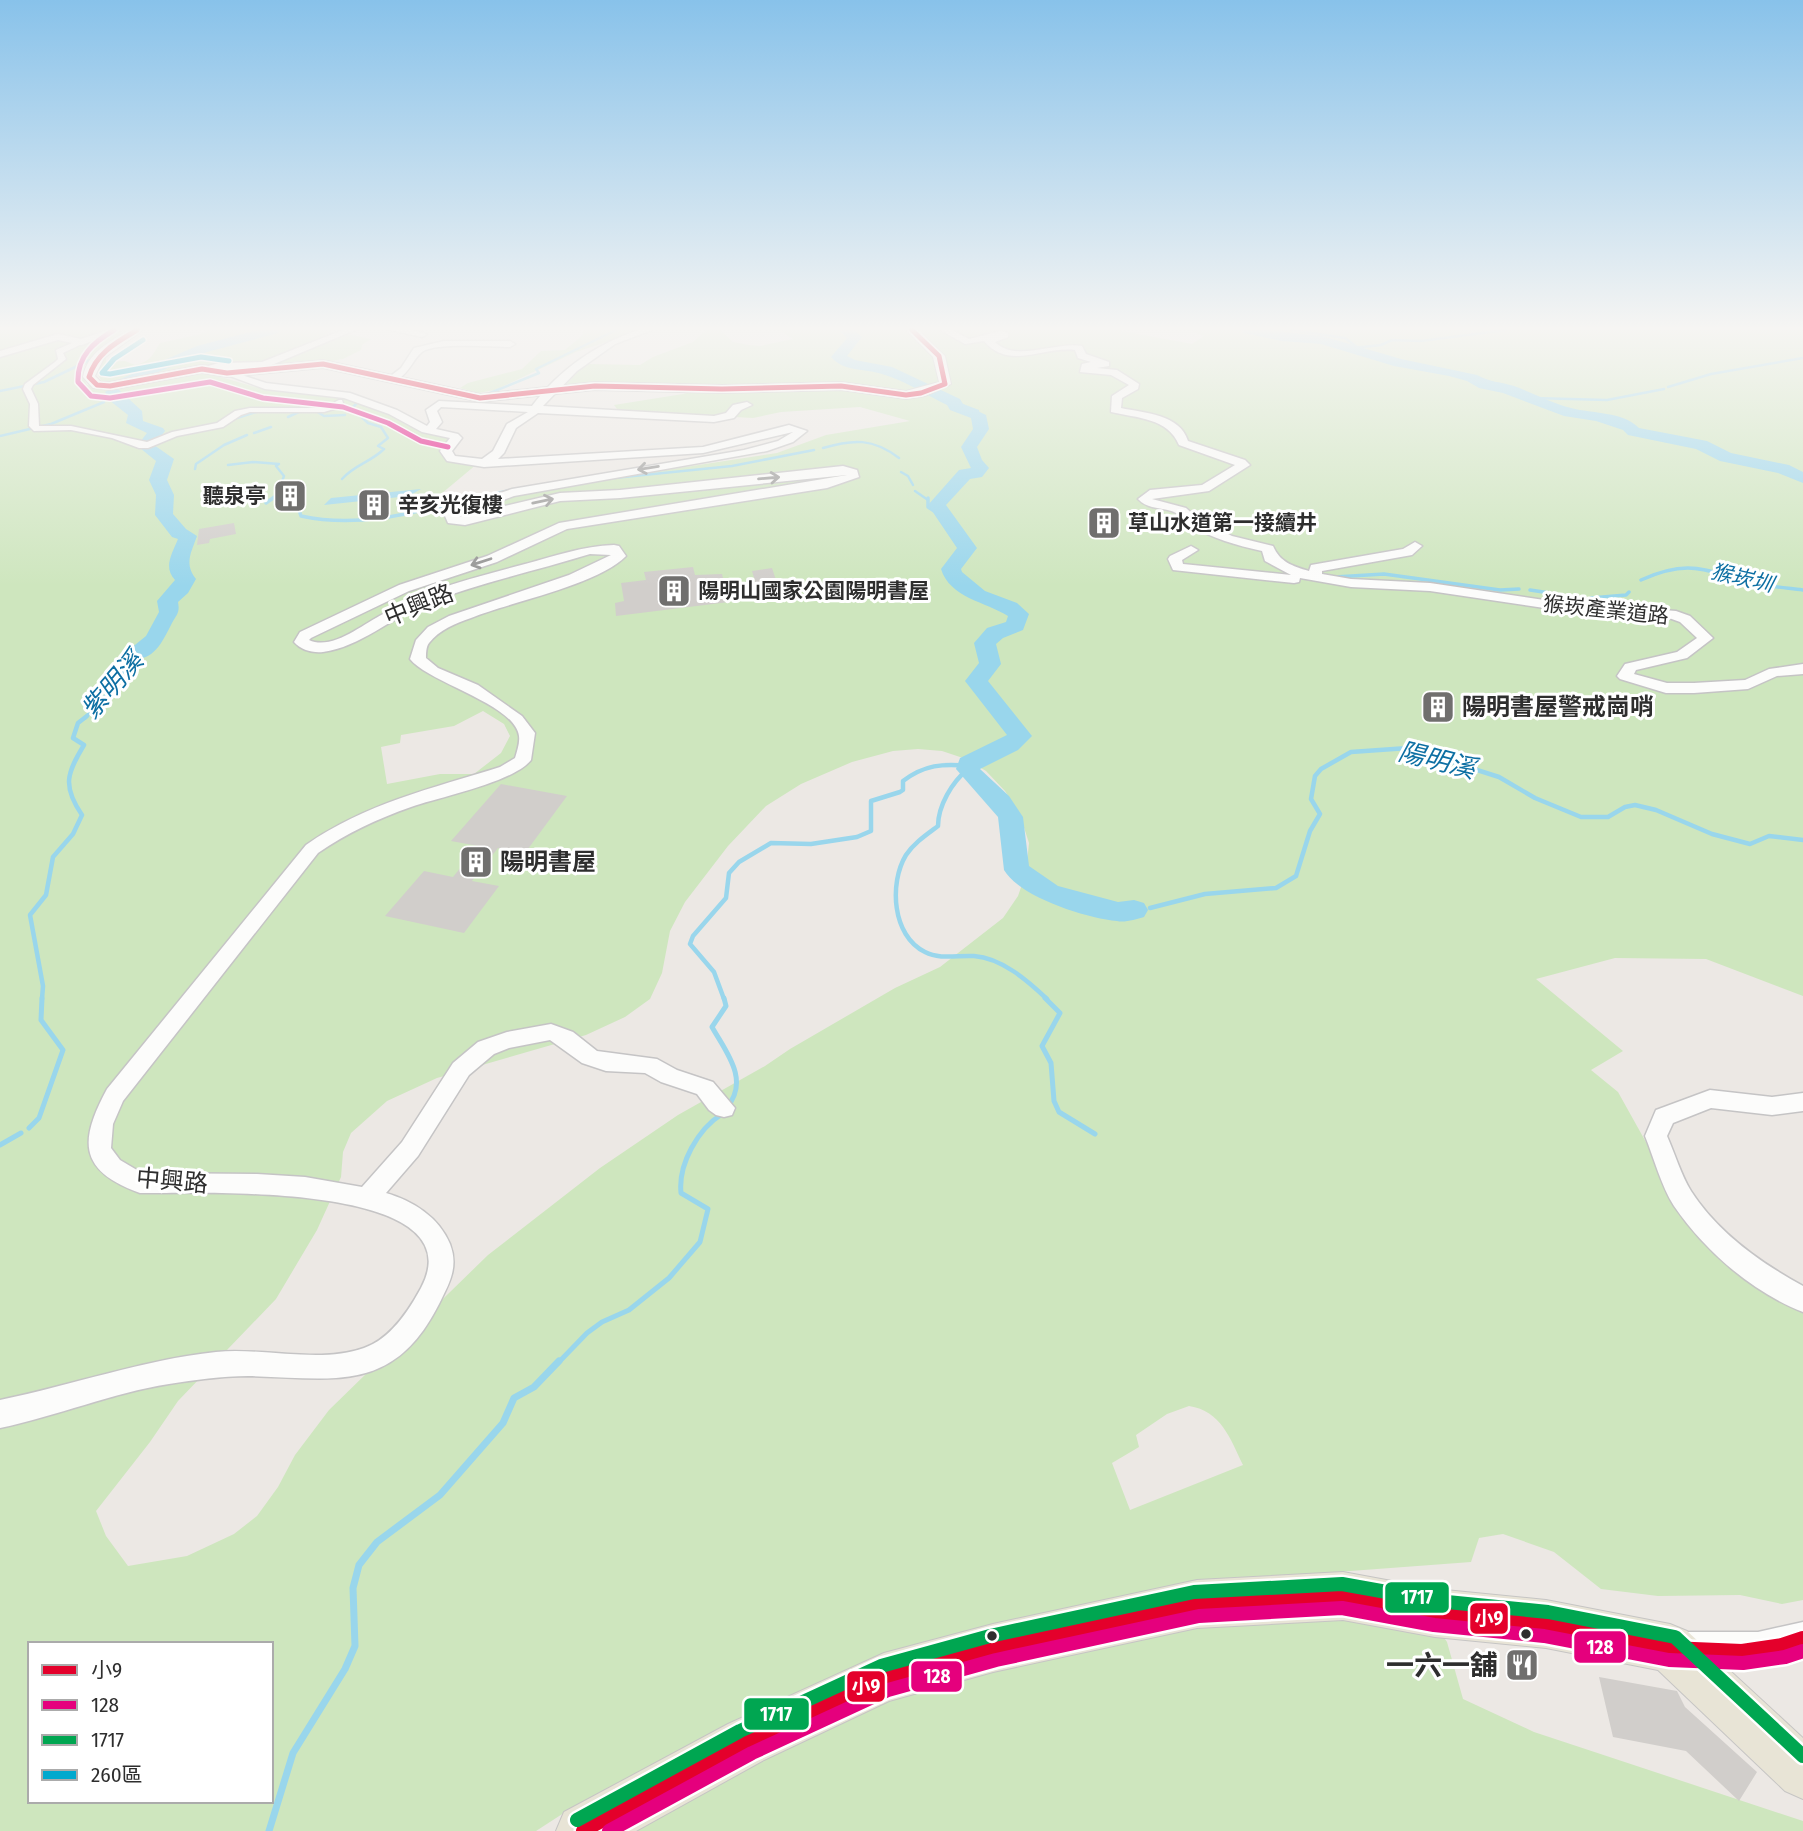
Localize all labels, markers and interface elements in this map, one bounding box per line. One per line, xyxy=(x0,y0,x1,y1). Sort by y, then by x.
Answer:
one-way arrow xyxy=(637,462,660,475)
one-way arrow xyxy=(757,471,780,484)
building icon: 聽泉亭 xyxy=(271,477,309,515)
place label: 聽泉亭 xyxy=(203,483,266,509)
building icon: 辛亥光復樓 xyxy=(355,486,393,524)
place label: 辛亥光復樓 xyxy=(398,492,503,518)
one-way arrow xyxy=(531,494,554,507)
building icon: 草山水道第一接續井 xyxy=(1085,504,1123,542)
place label: 草山水道第一接續井 xyxy=(1128,510,1317,536)
one-way arrow xyxy=(471,557,493,569)
water label: 猴崁圳 xyxy=(1708,558,1779,598)
building icon: 陽明山國家公園陽明書屋 xyxy=(655,572,693,610)
place label: 陽明山國家公園陽明書屋 xyxy=(698,578,929,604)
street label: 中興路 xyxy=(380,579,458,631)
street label: 猴崁產業道路 xyxy=(1542,590,1670,630)
water label: 紫明溪 xyxy=(75,643,152,725)
building icon: 陽明書屋警戒崗哨 xyxy=(1419,688,1457,726)
place label: 陽明書屋警戒崗哨 xyxy=(1462,693,1654,721)
water label: 陽明溪 xyxy=(1395,736,1482,786)
building icon: 陽明書屋 xyxy=(457,843,495,881)
place label: 陽明書屋 xyxy=(500,848,596,876)
street label: 中興路 xyxy=(135,1164,209,1198)
line badge: 1717 xyxy=(1384,1581,1450,1614)
text: 1717 xyxy=(1401,1586,1433,1609)
line badge: 小9 xyxy=(1469,1602,1509,1635)
text: 小9 xyxy=(1475,1607,1504,1630)
unlabelled marker xyxy=(1519,1627,1533,1641)
unlabelled marker xyxy=(985,1629,999,1643)
line badge: 128 xyxy=(1573,1630,1627,1664)
text: 128 xyxy=(1587,1636,1613,1659)
legend xyxy=(28,1642,273,1803)
restaurant icon: 一六一舖 xyxy=(1503,1646,1541,1684)
place label: 一六一舖 xyxy=(1386,1649,1498,1682)
text: 小9 xyxy=(91,1657,122,1683)
line badge: 128 xyxy=(910,1660,963,1693)
text: 128 xyxy=(924,1665,950,1688)
line badge: 小9 xyxy=(846,1670,886,1703)
text: 小9 xyxy=(852,1675,881,1698)
text: 128 xyxy=(91,1692,119,1718)
line badge: 1717 xyxy=(743,1697,810,1731)
text: 1717 xyxy=(760,1703,792,1726)
text: 1717 xyxy=(91,1727,124,1753)
text: 260區 xyxy=(91,1762,143,1788)

